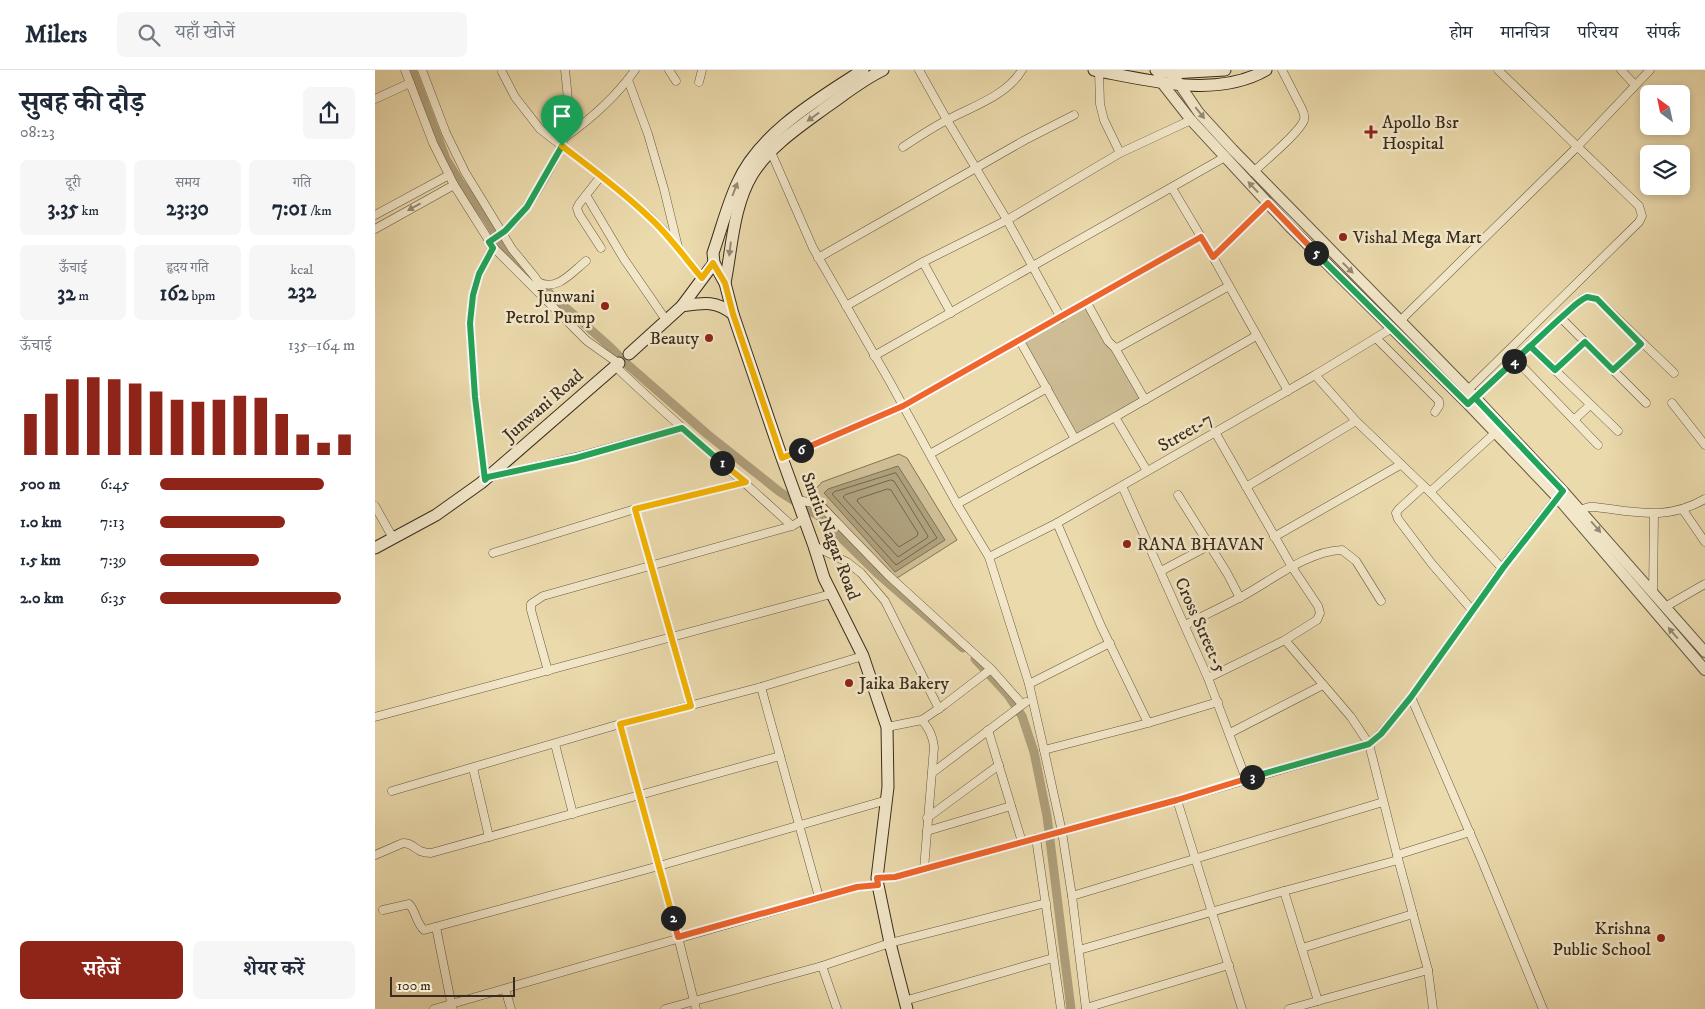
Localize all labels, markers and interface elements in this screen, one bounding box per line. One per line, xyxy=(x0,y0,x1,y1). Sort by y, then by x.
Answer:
search box xyxy=(117,12,467,57)
text: Milers xyxy=(25,20,87,50)
icon: search xyxy=(135,21,163,49)
text: यहाँ खोजें xyxy=(175,21,235,44)
text: होम xyxy=(1450,22,1473,44)
text: मानचित्र xyxy=(1501,22,1549,44)
text: परिचय xyxy=(1577,22,1618,44)
text: संपर्क xyxy=(1646,22,1680,44)
text: सुबह की दौड़ xyxy=(20,85,145,120)
north arrow xyxy=(1640,85,1690,135)
map controls xyxy=(1640,85,1690,195)
button: share xyxy=(303,87,355,139)
pin xyxy=(541,95,583,146)
icon: arrive xyxy=(548,102,576,130)
one-way arrow xyxy=(1194,106,1205,119)
one-way arrow xyxy=(807,111,820,121)
place label: Apollo Bsr Hospital xyxy=(1382,112,1459,155)
text: 08:23 xyxy=(20,122,55,142)
marker: Apollo Bsr Hospital xyxy=(1364,125,1378,139)
button: layers xyxy=(1640,145,1690,195)
text: दूरी xyxy=(66,174,81,192)
text: समय xyxy=(175,174,200,192)
text: गति xyxy=(293,174,311,192)
one-way arrow xyxy=(731,181,739,196)
one-way arrow xyxy=(1247,182,1259,194)
text: 3.35 xyxy=(47,196,78,222)
text: 23:30 xyxy=(166,196,209,222)
text: 7:01 xyxy=(272,196,307,222)
text: km xyxy=(78,202,99,220)
text: /km xyxy=(307,202,332,220)
one-way arrow xyxy=(408,202,421,211)
place label: Vishal Mega Mart xyxy=(1352,227,1482,249)
marker: Vishal Mega Mart xyxy=(1337,231,1349,243)
pin: 5 xyxy=(1303,240,1329,266)
one-way arrow xyxy=(726,241,734,257)
text: 5 xyxy=(1313,244,1320,262)
text: ऊँचाई xyxy=(59,259,87,277)
text: हृदय गति xyxy=(166,259,209,277)
text: kcal xyxy=(290,261,313,279)
one-way arrow xyxy=(1342,262,1354,274)
text: 232 xyxy=(288,279,316,305)
text: 32 xyxy=(57,281,75,307)
text: 162 xyxy=(160,281,188,307)
place label: Junwani Petrol Pump xyxy=(505,286,595,329)
text: m xyxy=(75,287,89,305)
text: bpm xyxy=(188,287,215,305)
marker: Junwani Petrol Pump xyxy=(599,300,611,312)
place label: Beauty xyxy=(650,328,699,350)
marker: Beauty xyxy=(703,332,715,344)
text: ऊँचाई xyxy=(20,335,52,355)
text: 135–164 m xyxy=(288,335,355,355)
pin: 4 xyxy=(1501,348,1527,374)
text: 4 xyxy=(1510,352,1519,370)
street label: Junwani Road xyxy=(498,365,588,448)
street label: Street-7 xyxy=(1154,408,1217,457)
pin: 6 xyxy=(789,438,813,462)
text: 6 xyxy=(798,441,805,459)
pin: 1 xyxy=(709,450,735,476)
text: 1 xyxy=(720,454,725,472)
street label: Smriti Nagar Road xyxy=(796,470,864,603)
text: 500 m xyxy=(20,474,61,494)
text: 6:45 xyxy=(100,474,130,494)
text: 1.0 km xyxy=(20,512,62,532)
text: 7:13 xyxy=(100,512,124,532)
one-way arrow xyxy=(1590,520,1601,533)
place label: RANA BHAVAN xyxy=(1137,534,1265,556)
marker: RANA BHAVAN xyxy=(1121,538,1133,550)
text: 1.5 km xyxy=(20,550,61,570)
text: 7:39 xyxy=(100,550,127,570)
street label: Cross Street-5 xyxy=(1169,574,1231,677)
text: 2.0 km xyxy=(20,588,64,608)
text: 6:35 xyxy=(100,588,126,608)
one-way arrow xyxy=(1667,627,1679,639)
place label: Jaika Bakery xyxy=(857,673,949,695)
marker: Jaika Bakery xyxy=(843,677,855,689)
pin: 3 xyxy=(1239,764,1265,790)
text: 3 xyxy=(1250,768,1255,786)
pin: 2 xyxy=(661,906,685,930)
text: 2 xyxy=(670,909,677,927)
place label: Krishna Public School xyxy=(1552,918,1652,961)
marker: Krishna Public School xyxy=(1655,932,1667,944)
button: सहेजें xyxy=(20,941,183,999)
button: शेयर करें xyxy=(193,941,355,999)
scale bar xyxy=(390,974,515,997)
text: 100 m xyxy=(397,977,431,995)

